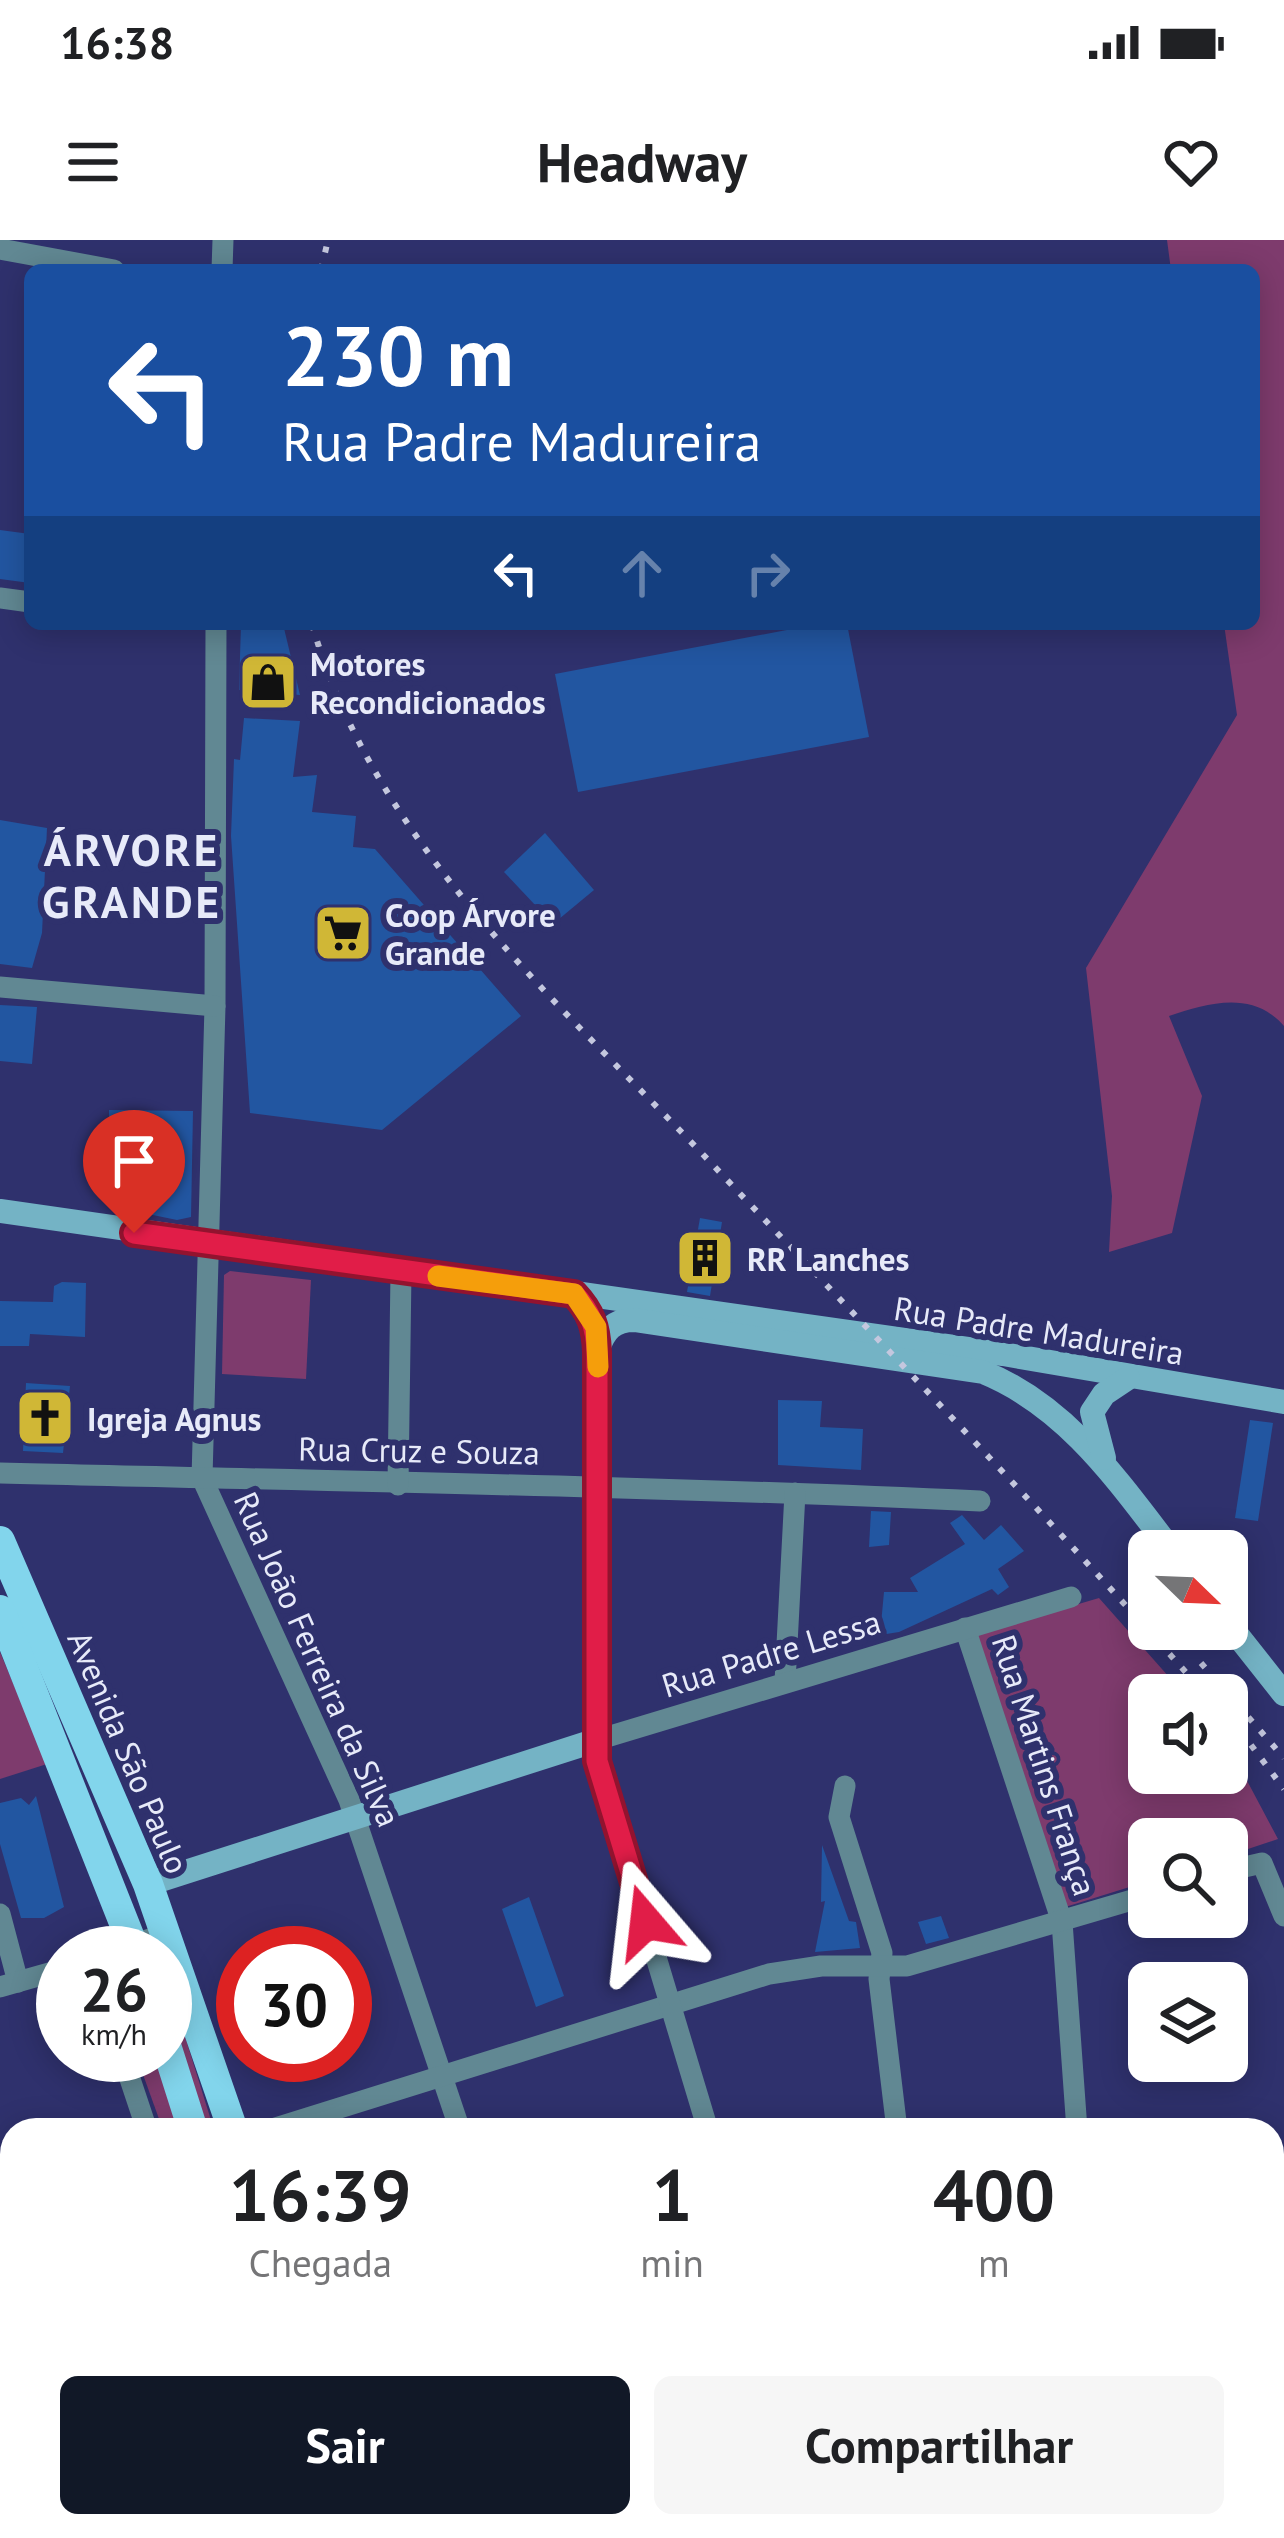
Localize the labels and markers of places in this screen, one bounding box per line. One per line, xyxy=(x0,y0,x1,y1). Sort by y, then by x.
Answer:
place label: Motores Recondicionados xyxy=(310,642,546,723)
shop icon: Motores Recondicionados xyxy=(237,651,299,713)
place label: Coop Árvore Grande xyxy=(385,893,556,974)
supermarket icon: Coop Árvore Grande xyxy=(312,902,374,964)
pin xyxy=(83,1110,185,1233)
building icon: RR Lanches xyxy=(674,1227,736,1289)
place label: RR Lanches xyxy=(747,1237,909,1280)
church icon: Igreja Agnus xyxy=(14,1387,76,1449)
place label: Igreja Agnus xyxy=(87,1397,261,1440)

